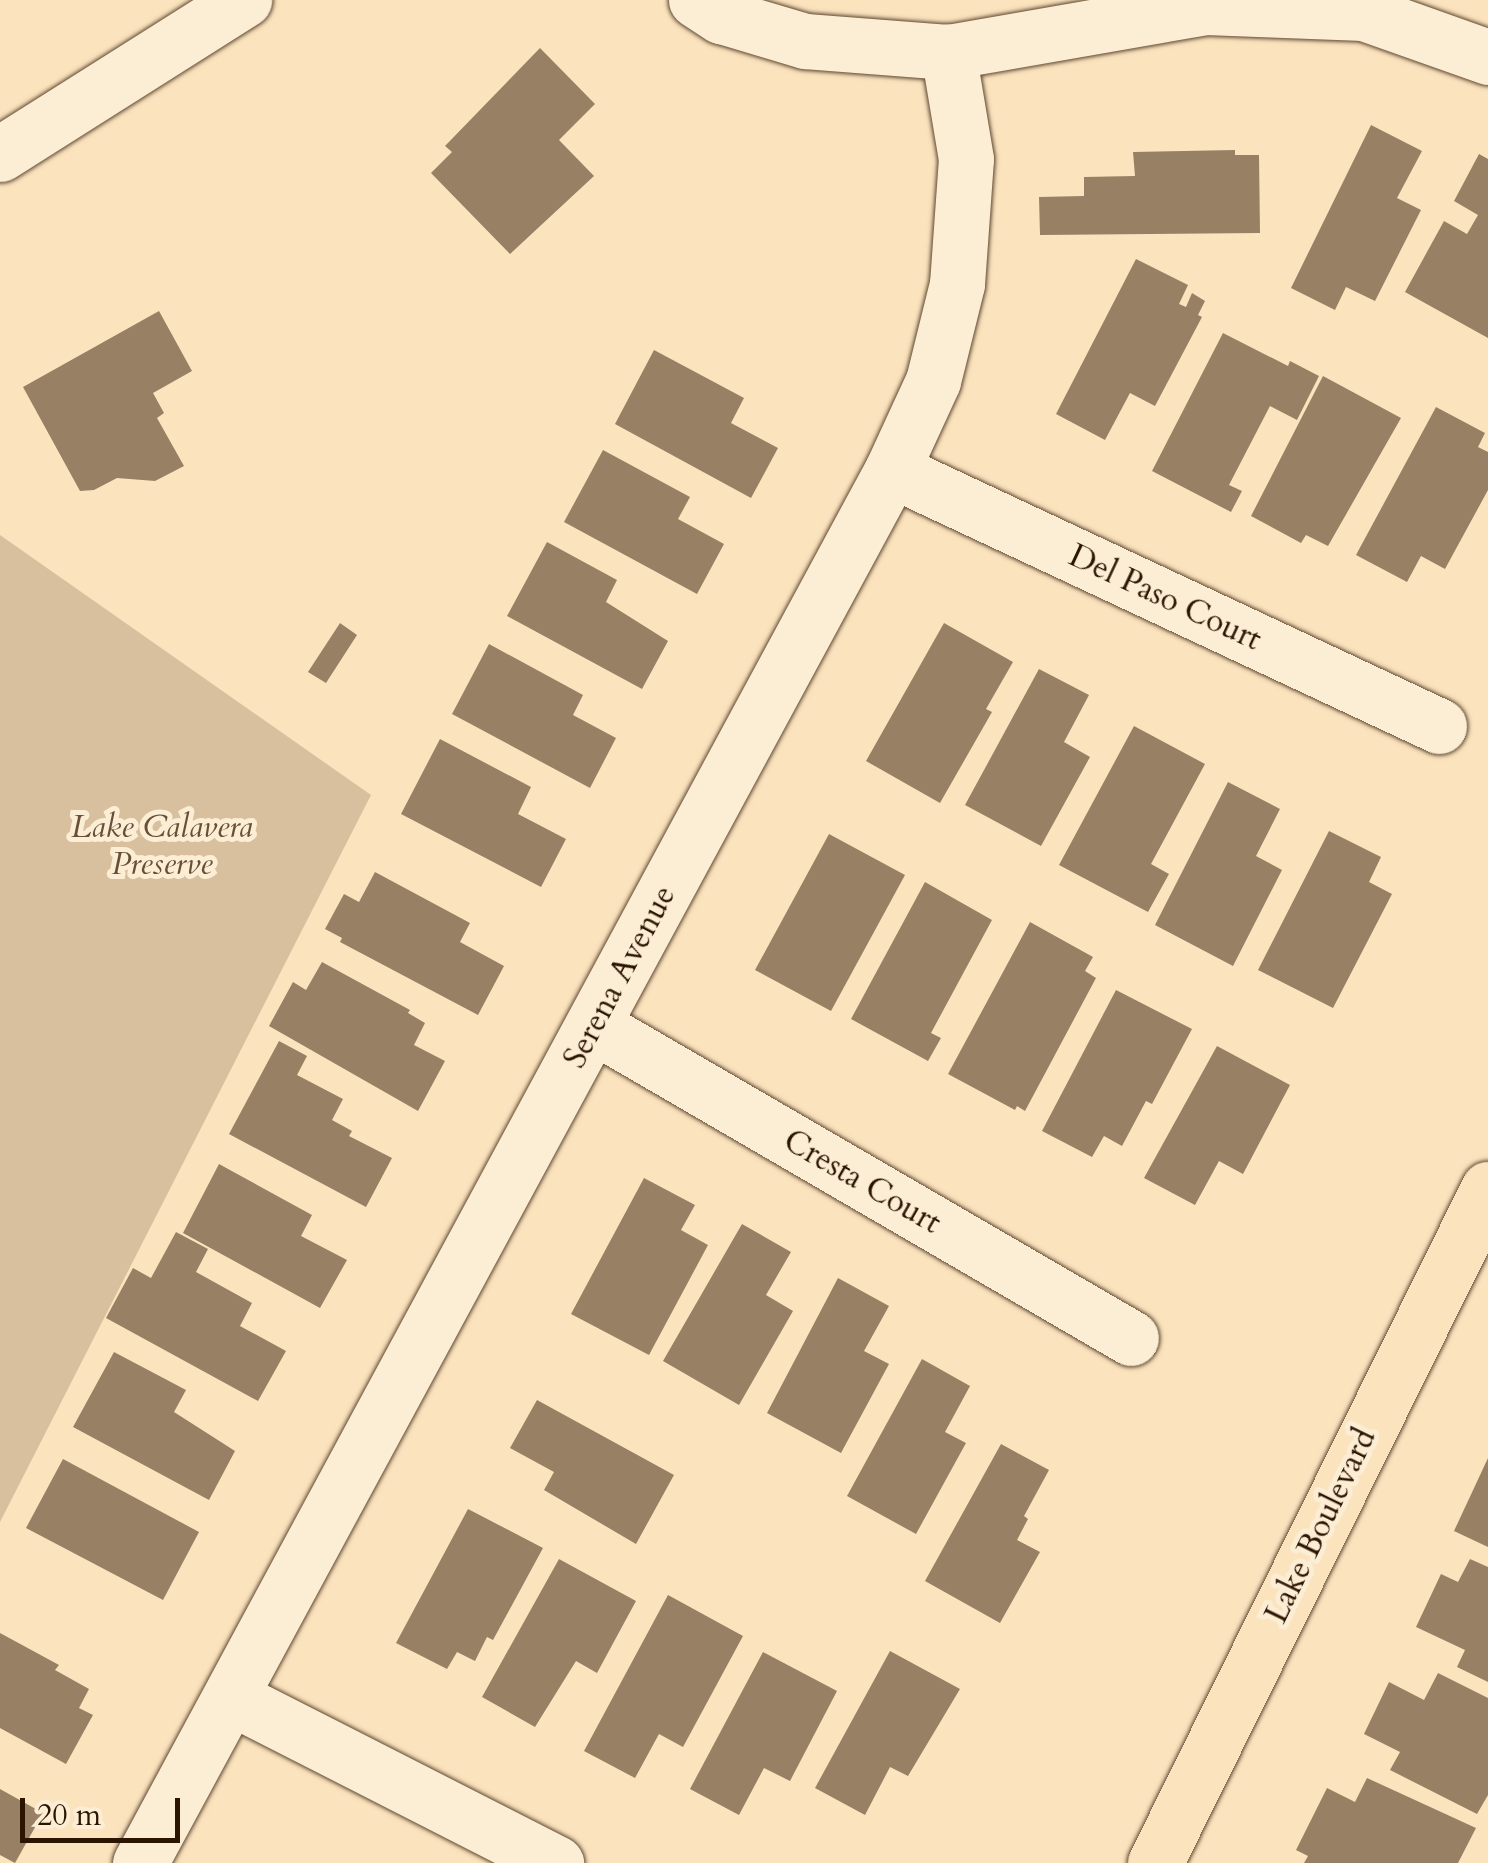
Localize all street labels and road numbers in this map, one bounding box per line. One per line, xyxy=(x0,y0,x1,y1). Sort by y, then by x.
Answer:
street label: Del Paso Court xyxy=(1063,537,1267,659)
street label: Serena Avenue xyxy=(556,879,684,1075)
street label: Cresta Court xyxy=(777,1122,947,1242)
street label: Lake Boulevard xyxy=(1257,1423,1385,1629)

